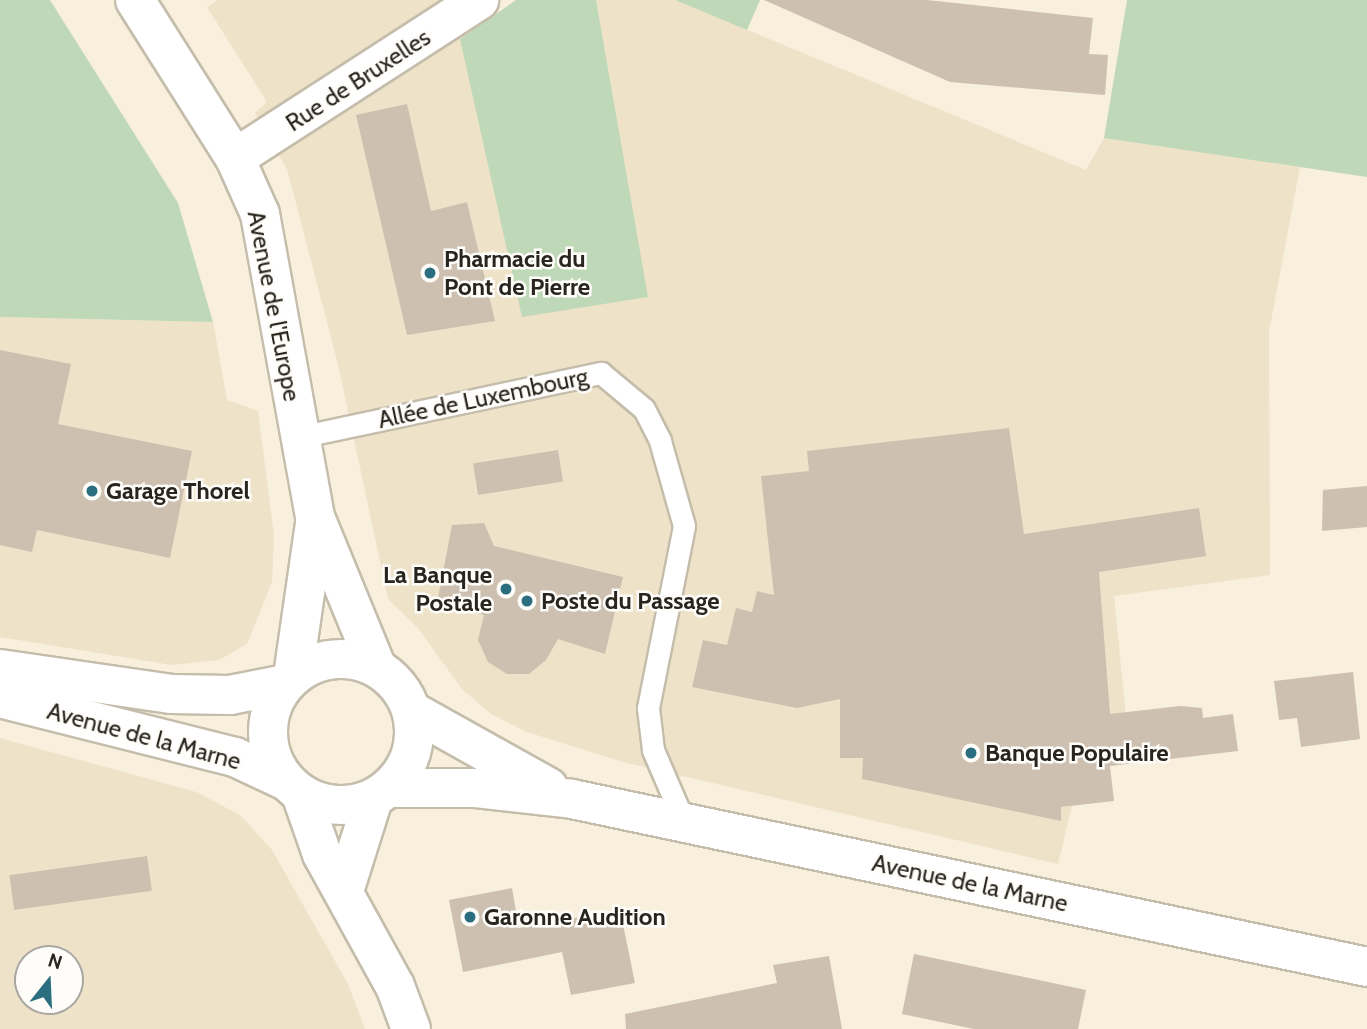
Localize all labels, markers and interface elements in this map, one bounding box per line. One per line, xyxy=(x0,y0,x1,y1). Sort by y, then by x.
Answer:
street label: Rue de Bruxelles xyxy=(280,23,436,137)
street label: Avenue de l'Europe xyxy=(241,208,307,404)
place label: Pharmacie du Pont de Pierre xyxy=(444,245,590,301)
marker: Pharmacie du Pont de Pierre xyxy=(422,265,438,281)
street label: Allée de Luxembourg xyxy=(375,362,591,434)
place label: Garage Thorel xyxy=(106,477,250,505)
marker: Garage Thorel xyxy=(84,483,100,499)
place label: La Banque Postale xyxy=(383,561,492,617)
marker: La Banque Postale xyxy=(498,581,514,597)
place label: Poste du Passage xyxy=(541,587,720,615)
marker: Poste du Passage xyxy=(519,593,535,609)
street label: Avenue de la Marne xyxy=(44,696,244,776)
place label: Banque Populaire xyxy=(985,739,1169,767)
marker: Banque Populaire xyxy=(963,745,979,761)
street label: Avenue de la Marne xyxy=(870,848,1070,918)
place label: Garonne Audition xyxy=(484,903,666,931)
marker: Garonne Audition xyxy=(462,909,478,925)
north arrow xyxy=(14,945,84,1015)
text: N xyxy=(45,948,65,974)

